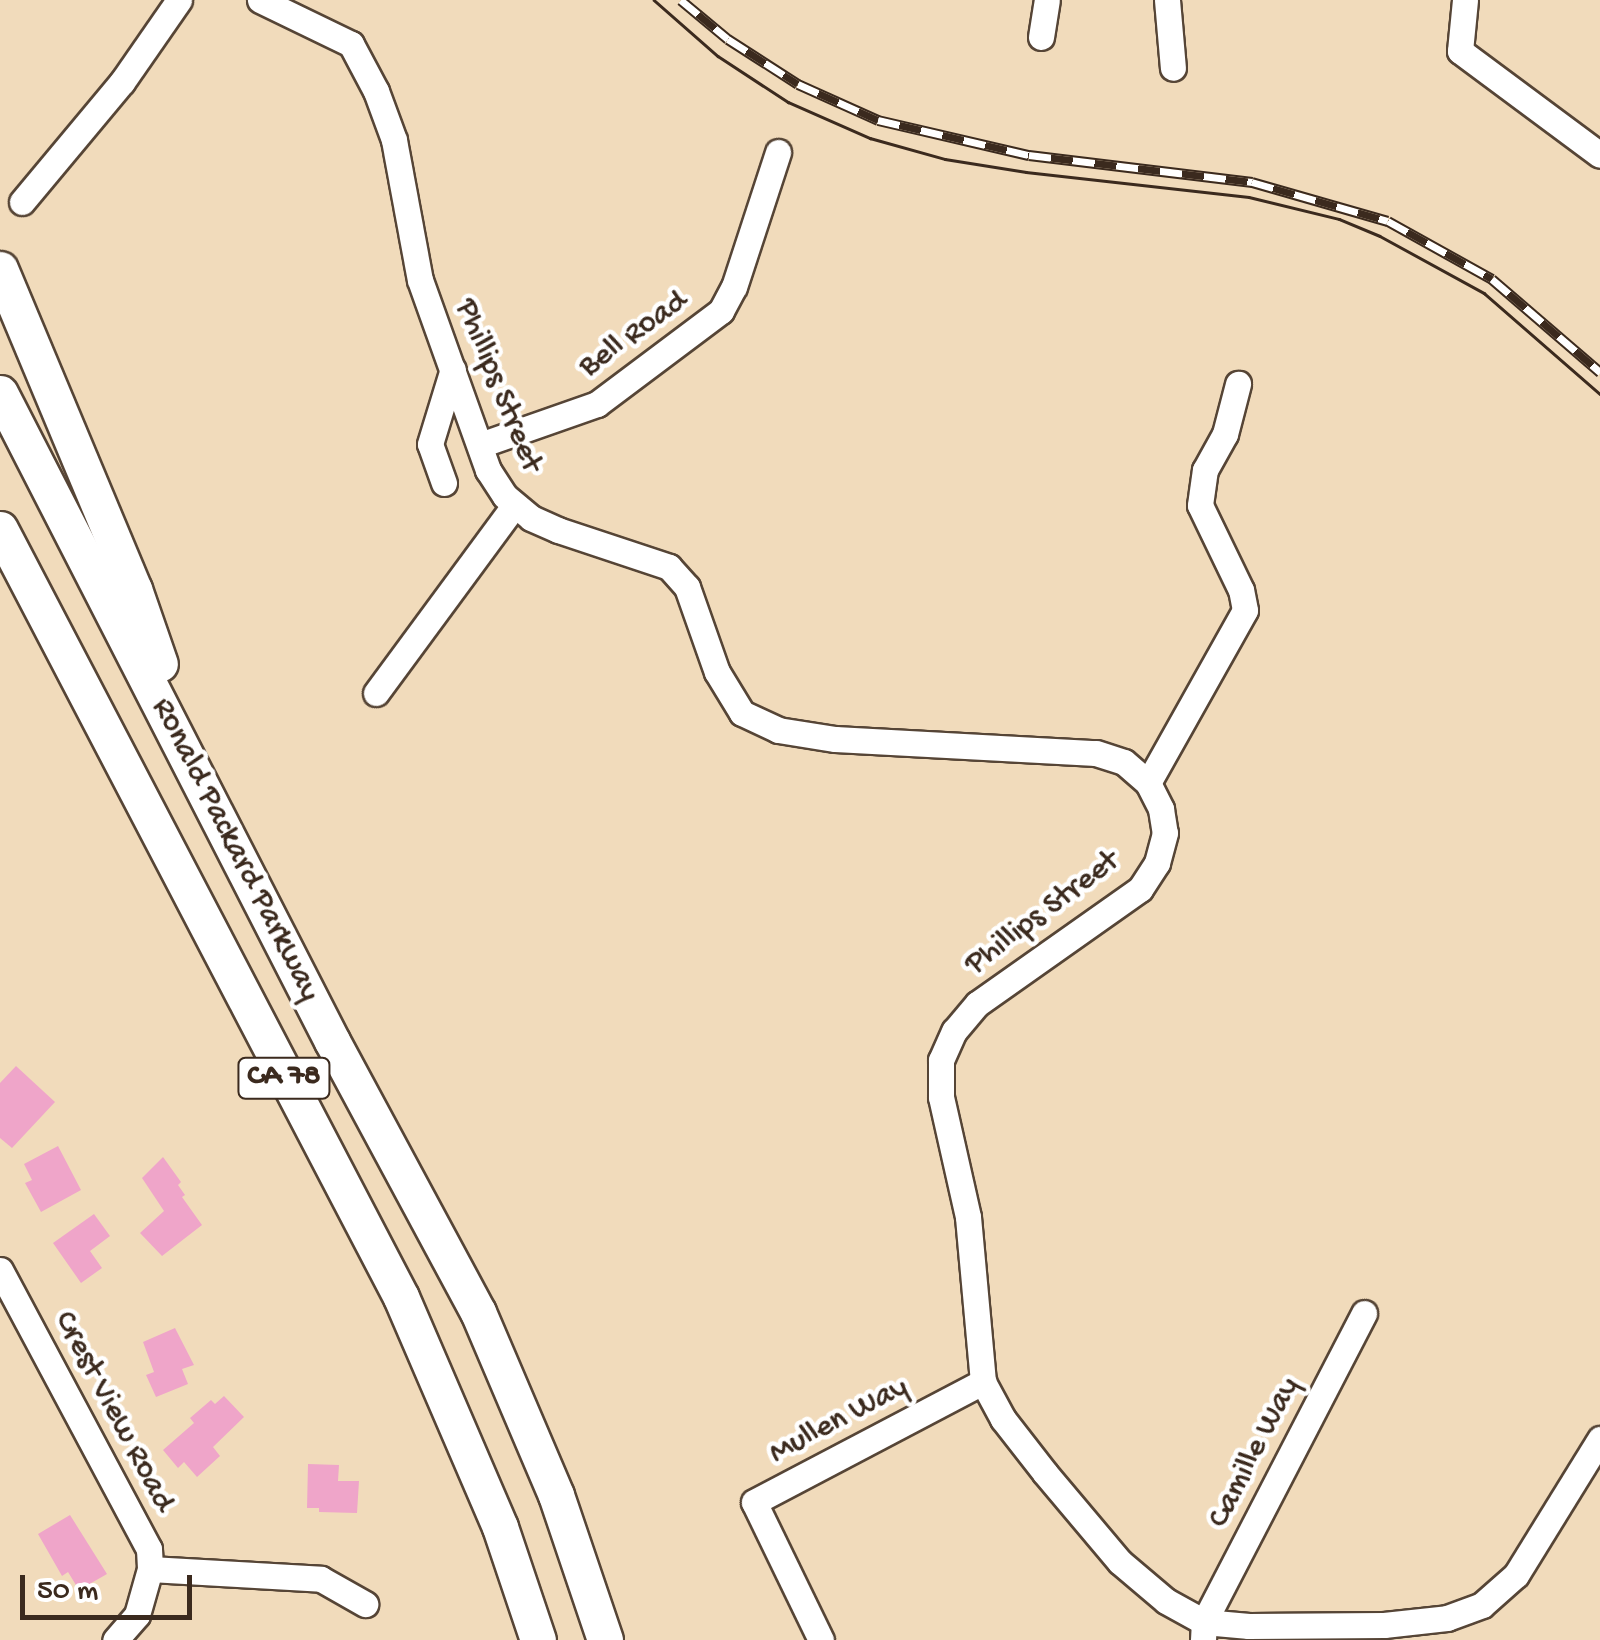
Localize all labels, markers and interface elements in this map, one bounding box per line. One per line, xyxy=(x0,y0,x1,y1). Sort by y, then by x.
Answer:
street label: Bell Road xyxy=(572,283,696,387)
street label: Phillips Street xyxy=(445,294,549,478)
street label: Ronald Packard Parkway xyxy=(142,692,328,1008)
street label: Phillips Street xyxy=(958,844,1128,984)
road number: CA 78 xyxy=(236,1053,332,1103)
street label: Crest View Road xyxy=(44,1305,182,1519)
street label: Mullen Way xyxy=(763,1369,915,1473)
street label: Camille Way xyxy=(1201,1371,1309,1535)
scale bar xyxy=(25,1555,198,1617)
text: 50 m xyxy=(37,1575,98,1610)

